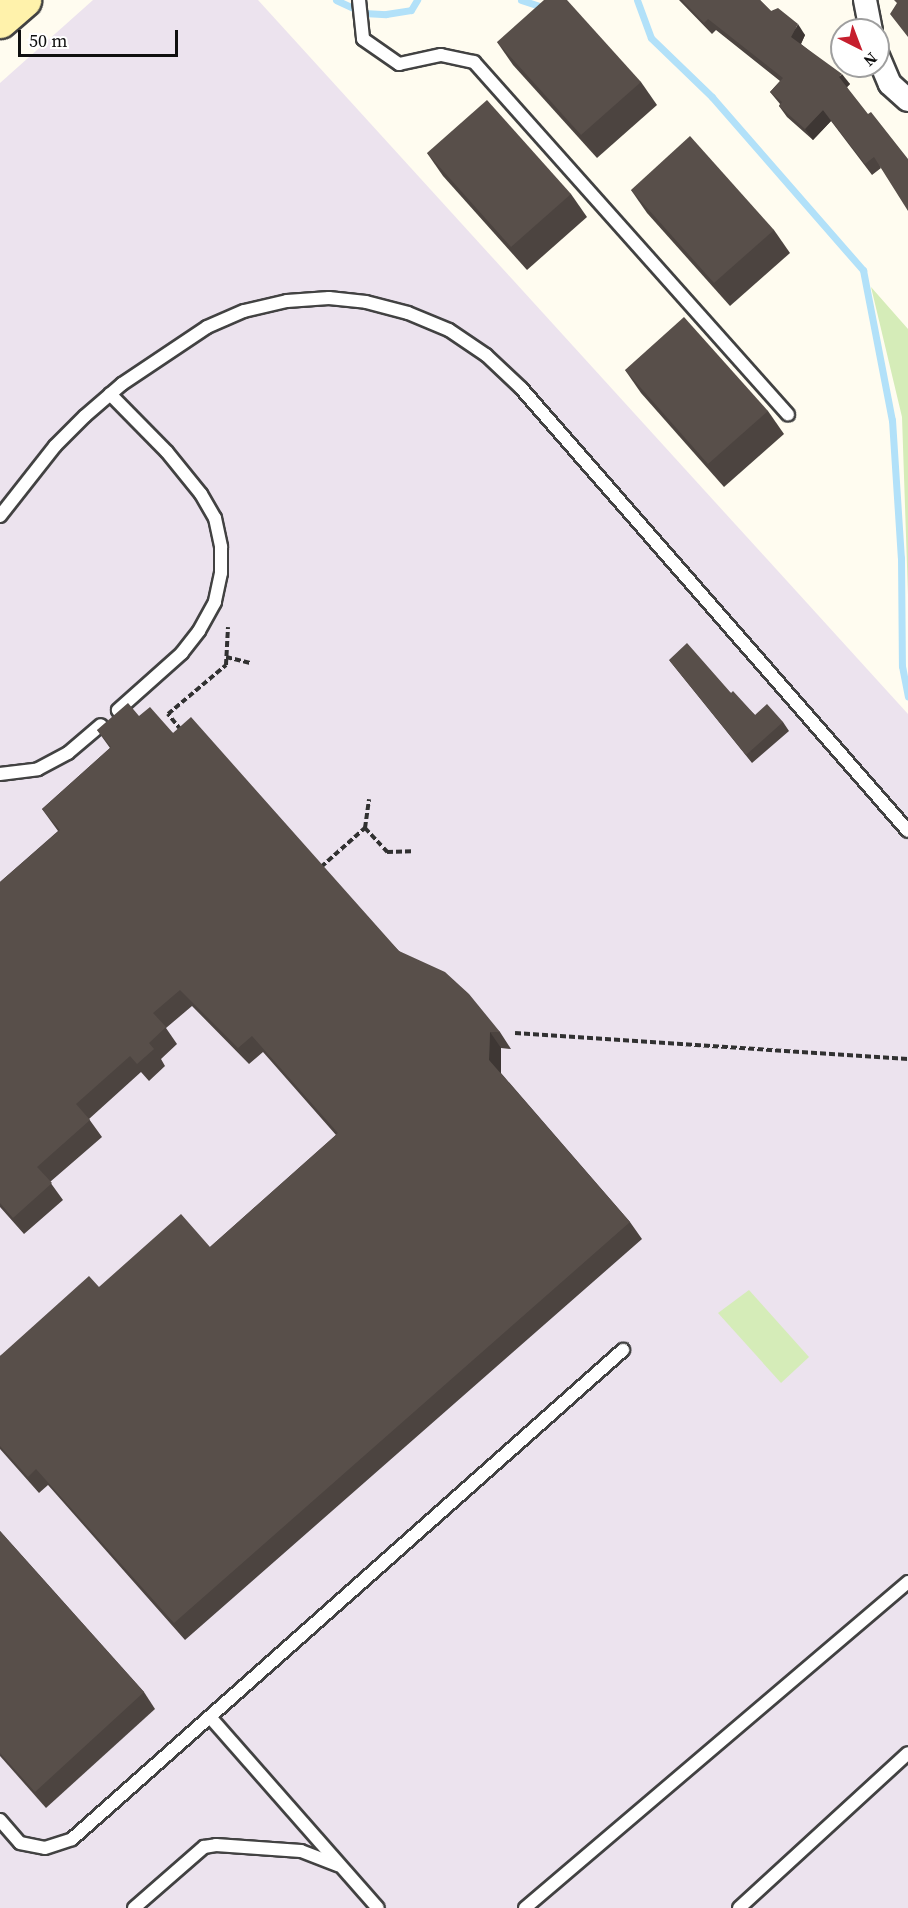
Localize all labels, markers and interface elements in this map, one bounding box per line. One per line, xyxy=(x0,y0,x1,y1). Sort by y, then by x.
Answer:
scale bar xyxy=(21,18,182,56)
north arrow xyxy=(830,18,890,78)
text: 50 m xyxy=(29,28,67,53)
text: N xyxy=(859,48,882,72)

